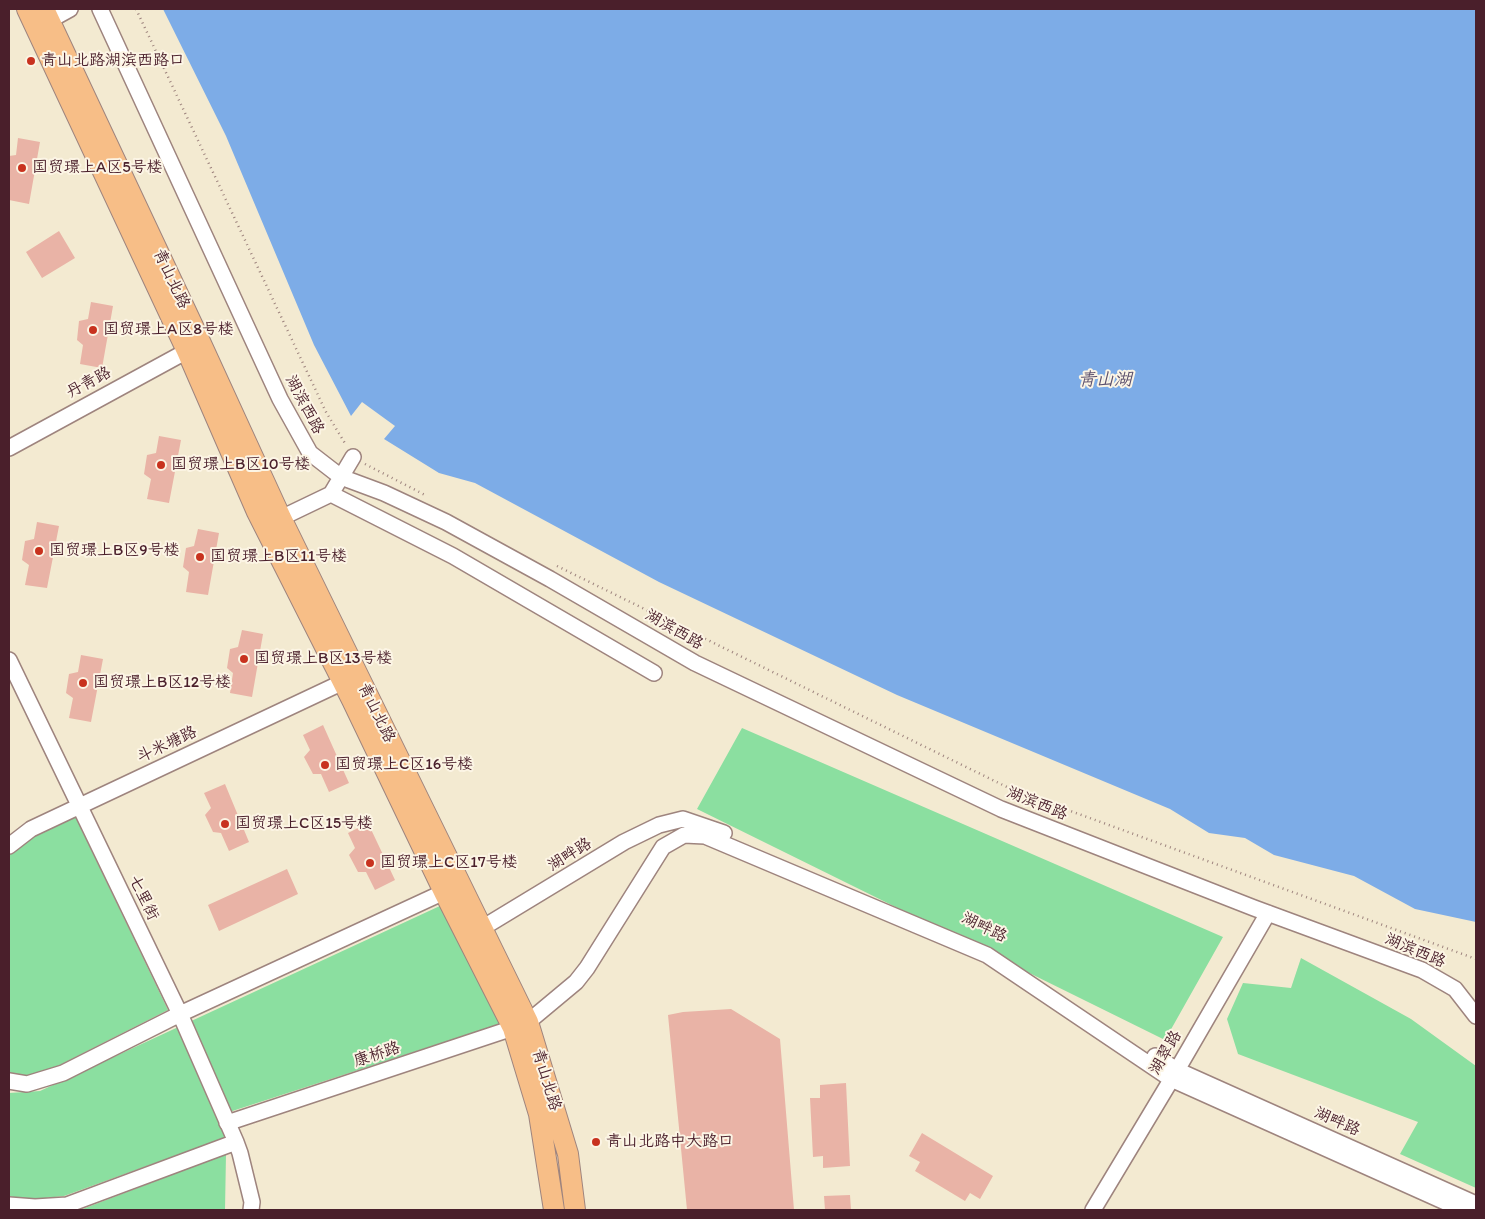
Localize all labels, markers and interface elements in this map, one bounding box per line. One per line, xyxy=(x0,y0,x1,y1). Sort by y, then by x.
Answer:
place label: 青山北路湖滨西路口 xyxy=(41,51,185,71)
marker: 青山北路湖滨西路口 xyxy=(25,55,37,67)
place label: 国贸璟上A区5号楼 xyxy=(32,158,163,178)
marker: 国贸璟上A区5号楼 xyxy=(16,162,28,174)
street label: 青山北路 xyxy=(149,246,193,312)
place label: 国贸璟上A区8号楼 xyxy=(103,320,234,340)
marker: 国贸璟上A区8号楼 xyxy=(87,324,99,336)
street label: 丹青路 xyxy=(63,363,115,403)
water label: 青山湖 xyxy=(1078,369,1132,391)
street label: 湖滨西路 xyxy=(281,372,327,438)
place label: 国贸璟上B区10号楼 xyxy=(171,455,311,475)
marker: 国贸璟上B区10号楼 xyxy=(155,459,167,471)
place label: 国贸璟上B区9号楼 xyxy=(49,541,180,561)
marker: 国贸璟上B区9号楼 xyxy=(33,545,45,557)
place label: 国贸璟上B区11号楼 xyxy=(210,547,347,567)
marker: 国贸璟上B区11号楼 xyxy=(194,551,206,563)
street label: 湖滨西路 xyxy=(641,606,707,654)
place label: 国贸璟上B区13号楼 xyxy=(254,649,392,669)
marker: 国贸璟上B区13号楼 xyxy=(238,653,250,665)
place label: 国贸璟上B区12号楼 xyxy=(93,673,231,693)
marker: 国贸璟上B区12号楼 xyxy=(77,677,89,689)
street label: 青山北路 xyxy=(353,680,399,746)
street label: 斗米塘路 xyxy=(134,723,200,767)
place label: 国贸璟上C区16号楼 xyxy=(335,755,473,775)
marker: 国贸璟上C区16号楼 xyxy=(319,759,331,771)
street label: 湖滨西路 xyxy=(1004,783,1070,825)
place label: 国贸璟上C区15号楼 xyxy=(235,814,373,834)
marker: 国贸璟上C区15号楼 xyxy=(219,818,231,830)
street label: 湖畔路 xyxy=(545,834,595,876)
place label: 国贸璟上C区17号楼 xyxy=(380,853,518,873)
marker: 国贸璟上C区17号楼 xyxy=(364,857,376,869)
street label: 七里街 xyxy=(124,872,162,924)
street label: 湖畔路 xyxy=(958,909,1010,947)
street label: 湖滨西路 xyxy=(1382,930,1448,972)
street label: 湖翠路 xyxy=(1146,1027,1186,1079)
street label: 康桥路 xyxy=(351,1038,403,1072)
street label: 青山北路 xyxy=(527,1047,565,1113)
street label: 湖畔路 xyxy=(1311,1103,1363,1141)
place label: 青山北路中大路口 xyxy=(606,1132,734,1152)
marker: 青山北路中大路口 xyxy=(590,1136,602,1148)

